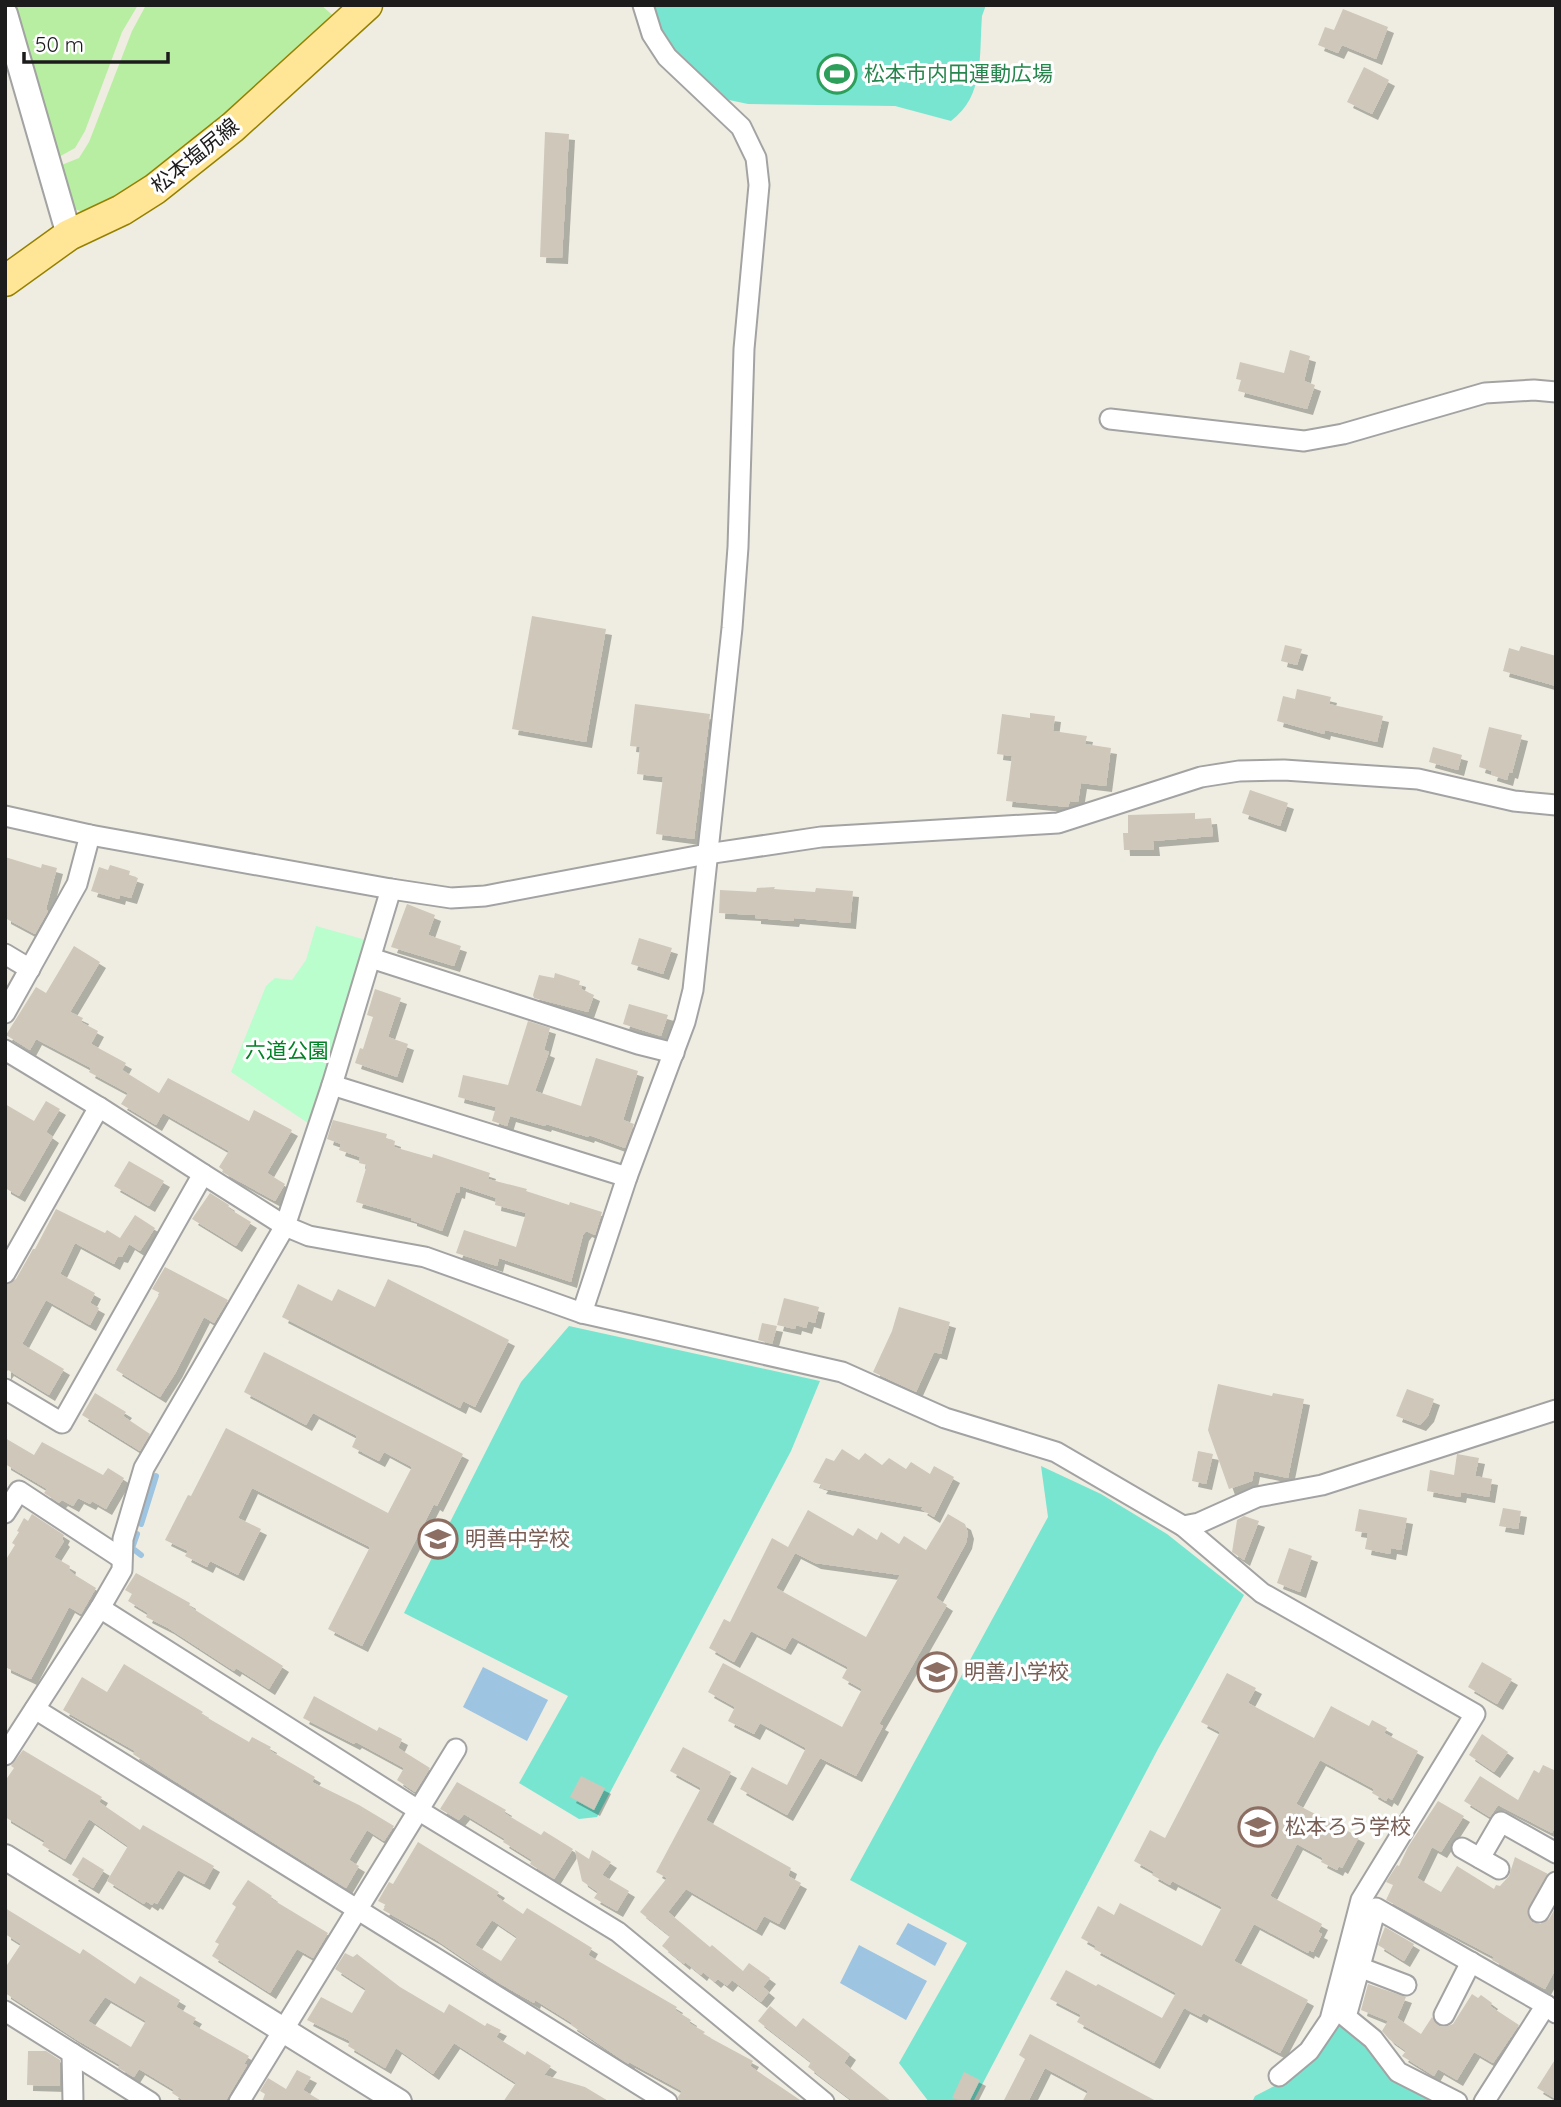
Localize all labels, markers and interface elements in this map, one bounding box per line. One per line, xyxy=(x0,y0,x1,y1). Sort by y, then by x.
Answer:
scale bar xyxy=(24,21,168,65)
text: 50 m xyxy=(35,31,84,57)
sports icon: 松本市内田運動広場 xyxy=(816,53,858,95)
place label: 松本市内田運動広場 xyxy=(864,60,1053,86)
street label: 松本塩尻線 xyxy=(145,112,243,198)
park label: 六道公園 xyxy=(245,1037,329,1063)
school or university icon: 明善中学校 xyxy=(417,1518,459,1560)
place label: 明善中学校 xyxy=(465,1525,570,1551)
school or university icon: 明善小学校 xyxy=(916,1651,958,1693)
place label: 明善小学校 xyxy=(964,1658,1069,1684)
school or university icon: 松本ろう学校 xyxy=(1237,1806,1279,1848)
place label: 松本ろう学校 xyxy=(1285,1813,1411,1839)

